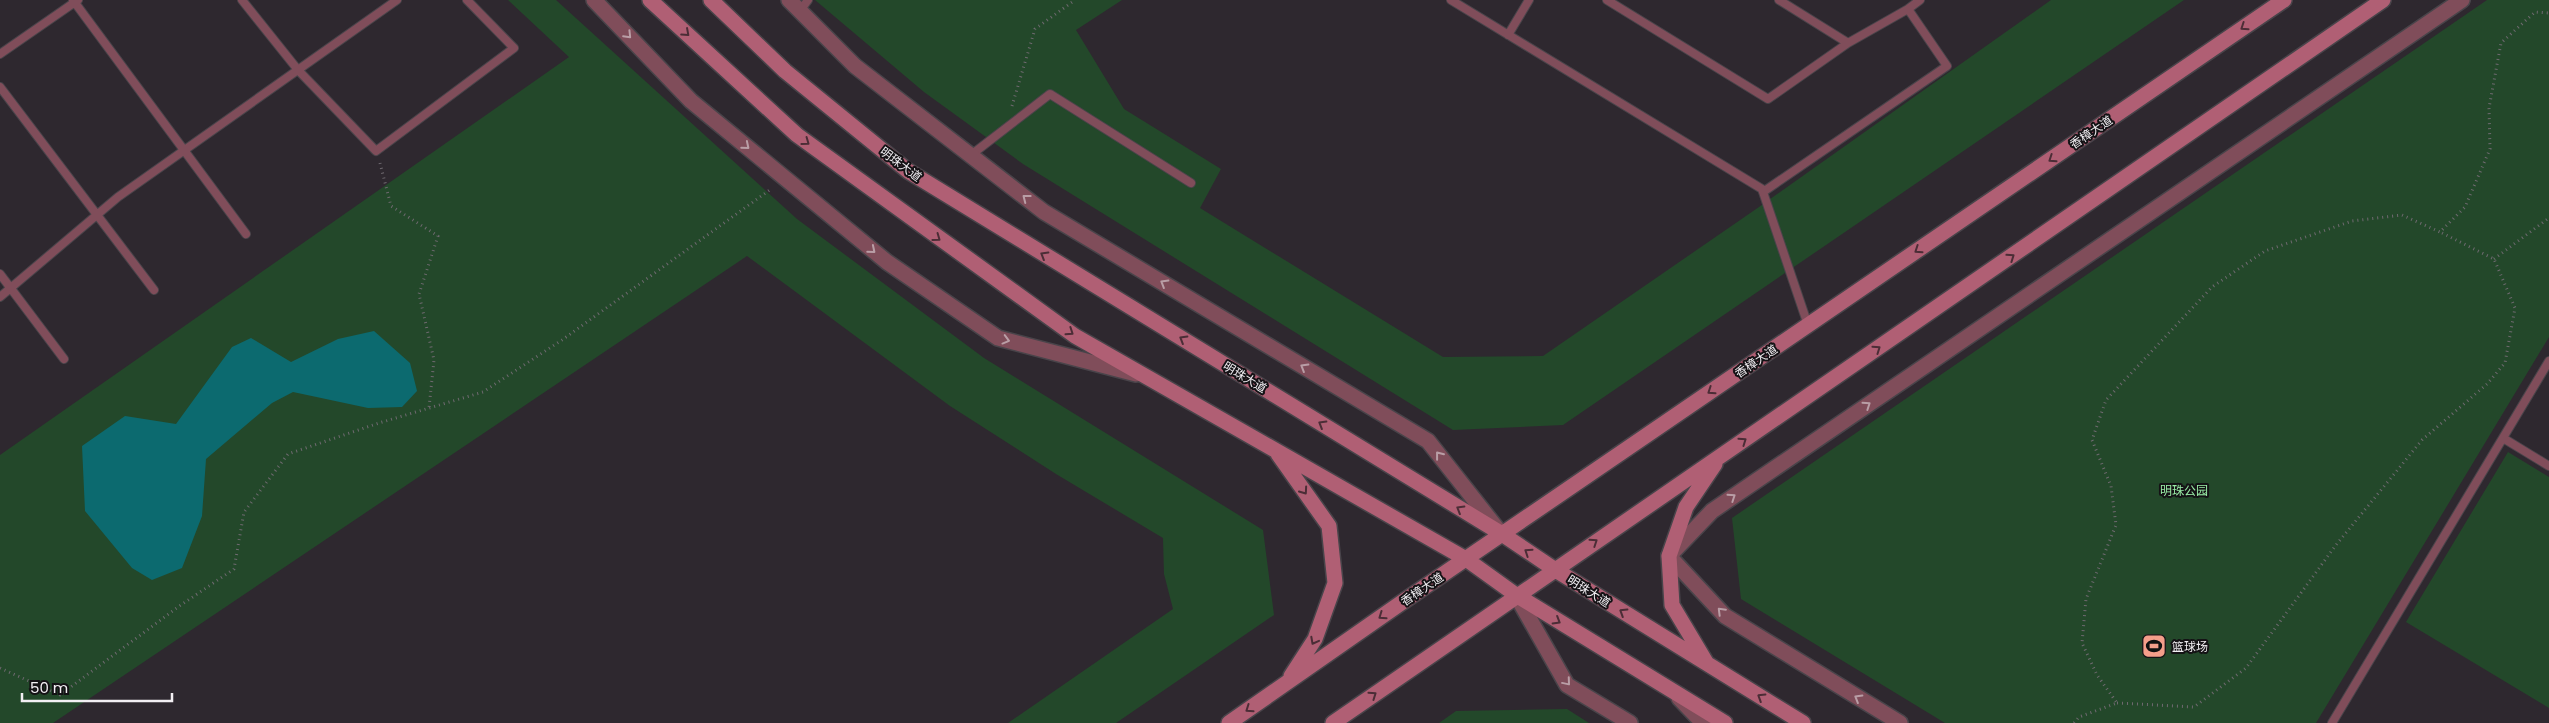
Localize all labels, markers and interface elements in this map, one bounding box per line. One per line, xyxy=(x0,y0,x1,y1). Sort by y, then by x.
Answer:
one-way arrow xyxy=(2240,21,2249,31)
one-way arrow xyxy=(680,27,689,36)
one-way arrow xyxy=(622,29,631,38)
street label: 香樟大道 xyxy=(2066,112,2116,152)
one-way arrow xyxy=(800,136,810,145)
one-way arrow xyxy=(740,141,749,149)
street label: 明珠大道 xyxy=(877,143,925,185)
one-way arrow xyxy=(2048,153,2058,162)
one-way arrow xyxy=(1023,195,1032,203)
one-way arrow xyxy=(931,232,941,241)
one-way arrow xyxy=(866,244,875,253)
one-way arrow xyxy=(1914,244,1924,253)
one-way arrow xyxy=(1041,251,1050,261)
one-way arrow xyxy=(2005,254,2014,263)
one-way arrow xyxy=(1161,280,1170,290)
one-way arrow xyxy=(1064,326,1074,335)
one-way arrow xyxy=(1001,335,1009,345)
one-way arrow xyxy=(1179,336,1188,346)
street label: 香樟大道 xyxy=(1731,341,1781,381)
one-way arrow xyxy=(1871,346,1881,355)
street label: 明珠大道 xyxy=(1220,357,1270,397)
one-way arrow xyxy=(1300,363,1309,373)
one-way arrow xyxy=(1708,385,1717,394)
one-way arrow xyxy=(1861,402,1870,411)
one-way arrow xyxy=(1318,421,1327,431)
one-way arrow xyxy=(1737,438,1747,447)
one-way arrow xyxy=(1436,452,1444,461)
park label: 明珠公园 xyxy=(2160,482,2208,499)
one-way arrow xyxy=(1298,485,1307,494)
one-way arrow xyxy=(1726,494,1736,503)
one-way arrow xyxy=(1457,505,1466,515)
one-way arrow xyxy=(1588,539,1598,548)
one-way arrow xyxy=(1524,549,1533,558)
street label: 香樟大道 xyxy=(1397,569,1447,609)
street label: 明珠大道 xyxy=(1564,571,1614,611)
one-way arrow xyxy=(1718,608,1727,617)
one-way arrow xyxy=(1619,609,1628,619)
one-way arrow xyxy=(1378,610,1388,619)
one-way arrow xyxy=(1552,614,1561,624)
sports icon: 篮球场 xyxy=(2141,633,2167,659)
one-way arrow xyxy=(1310,635,1320,644)
place label: 篮球场 xyxy=(2172,638,2208,655)
scale bar xyxy=(22,670,172,702)
text: 50 m xyxy=(30,677,68,698)
one-way arrow xyxy=(1561,677,1570,686)
one-way arrow xyxy=(1367,692,1377,701)
one-way arrow xyxy=(1758,694,1767,704)
one-way arrow xyxy=(1855,694,1864,704)
one-way arrow xyxy=(1245,703,1255,712)

